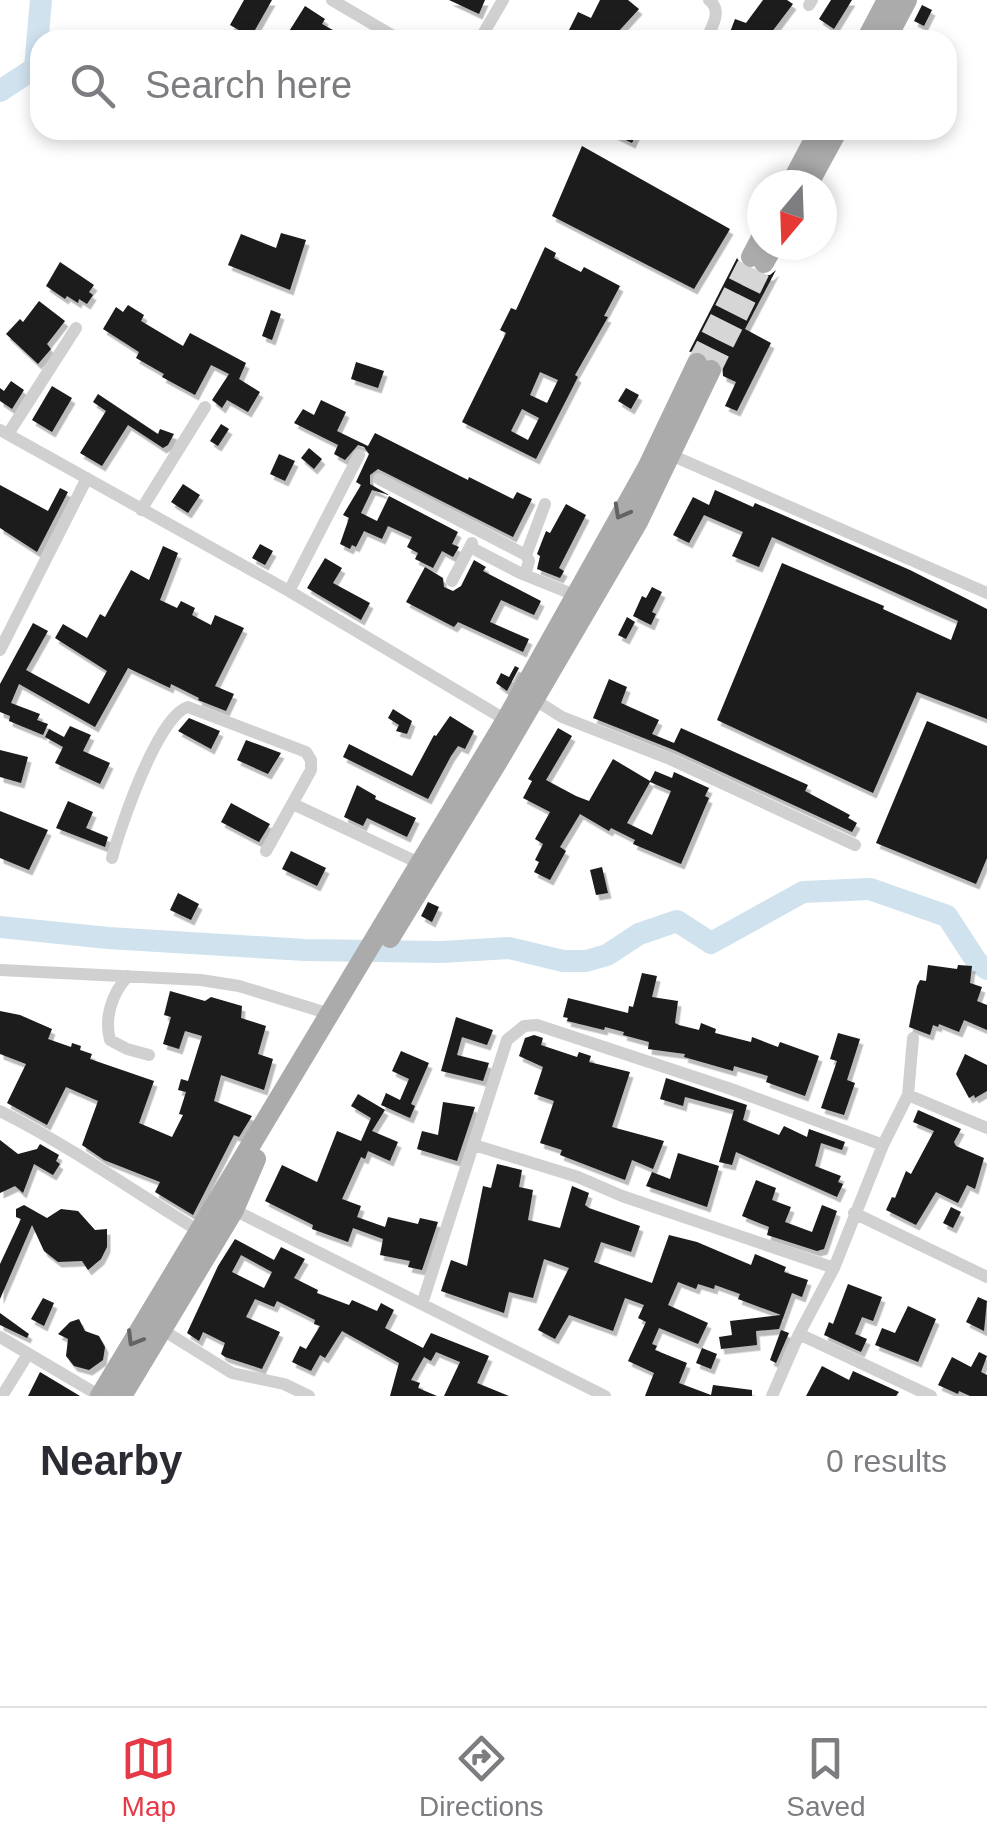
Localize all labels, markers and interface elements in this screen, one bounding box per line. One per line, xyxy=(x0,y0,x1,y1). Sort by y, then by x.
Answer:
search box xyxy=(30,30,957,140)
icon: search xyxy=(65,58,120,113)
text: Search here xyxy=(145,64,352,106)
north arrow xyxy=(747,170,837,260)
one-way arrow xyxy=(614,502,634,520)
one-way arrow xyxy=(127,1328,146,1346)
text: Nearby xyxy=(40,1437,182,1484)
text: 0 results xyxy=(826,1443,947,1479)
tab: Map xyxy=(121,1731,176,1823)
tab: Directions xyxy=(419,1731,544,1823)
tab: Saved xyxy=(786,1731,866,1823)

